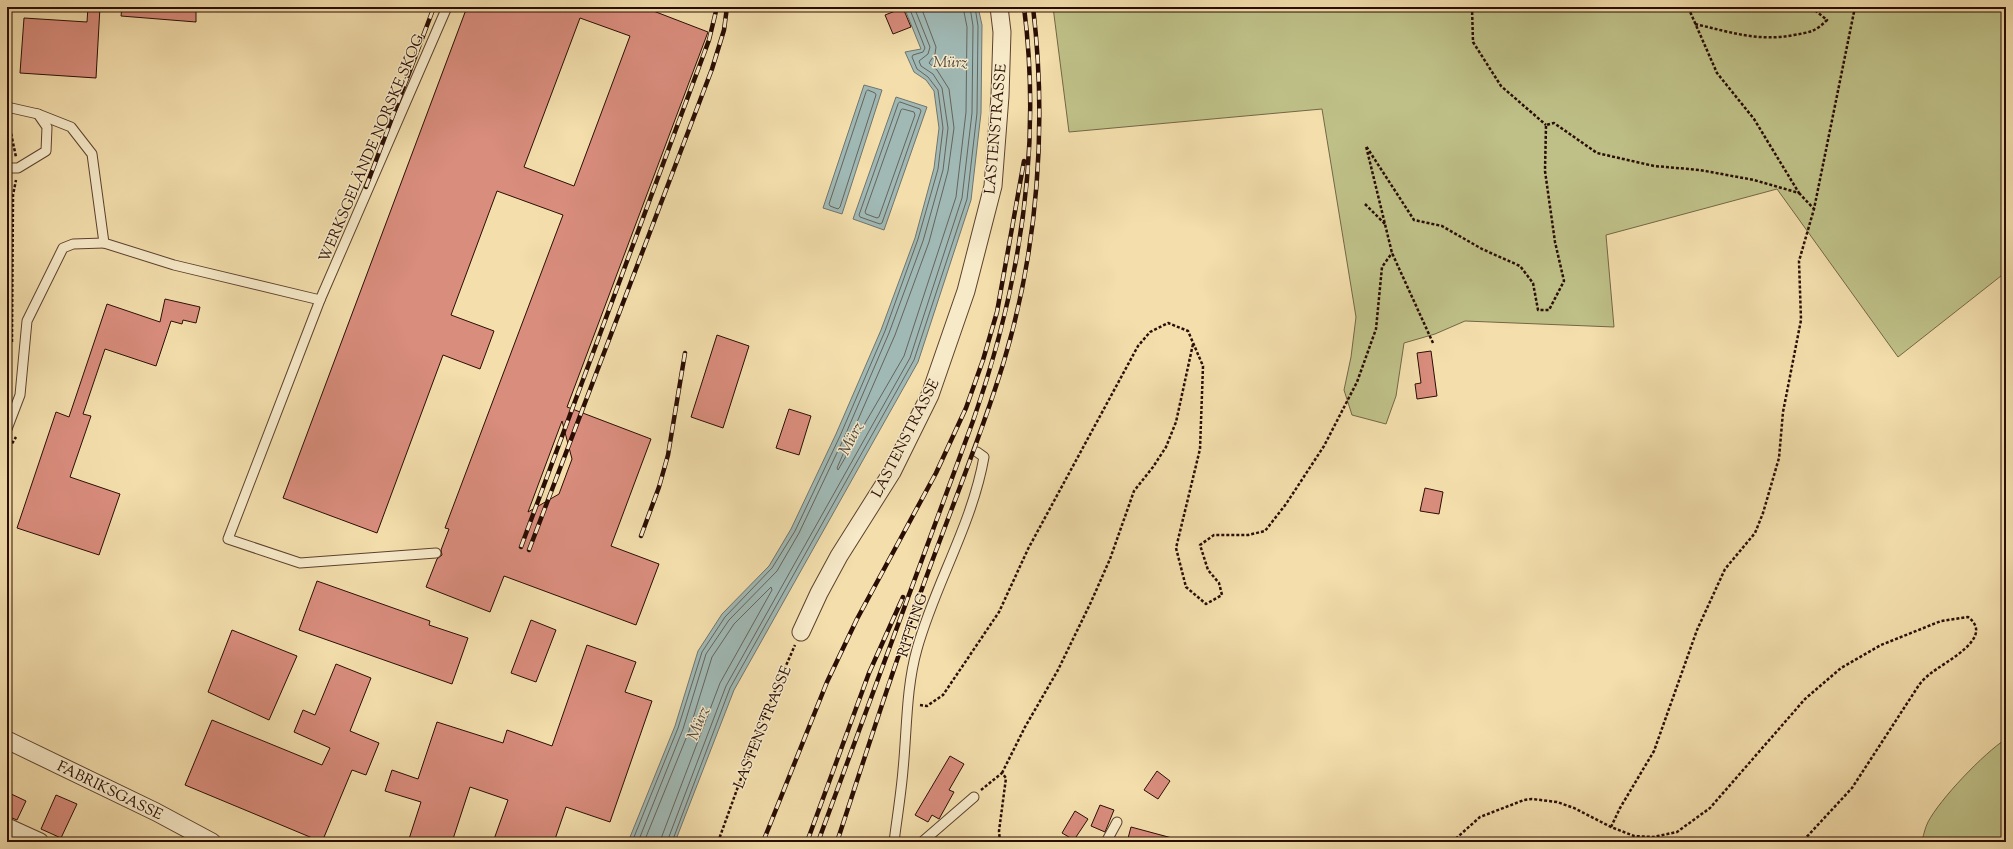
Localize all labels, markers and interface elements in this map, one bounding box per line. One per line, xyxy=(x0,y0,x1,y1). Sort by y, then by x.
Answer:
street label: WERKSGELÄNDE NORSKE SKOG xyxy=(314,31,430,266)
water label: Mürz xyxy=(933,52,968,75)
street label: LASTENSTRASSE xyxy=(980,63,1013,195)
street label: LASTENSTRASSE xyxy=(867,376,945,502)
water label: Mürz xyxy=(834,418,871,460)
street label: RITTING xyxy=(893,591,934,660)
street label: LASTENSTRASSE xyxy=(729,663,798,792)
water label: Mürz xyxy=(682,703,716,744)
street label: FABRIKSGASSE xyxy=(53,757,166,826)

